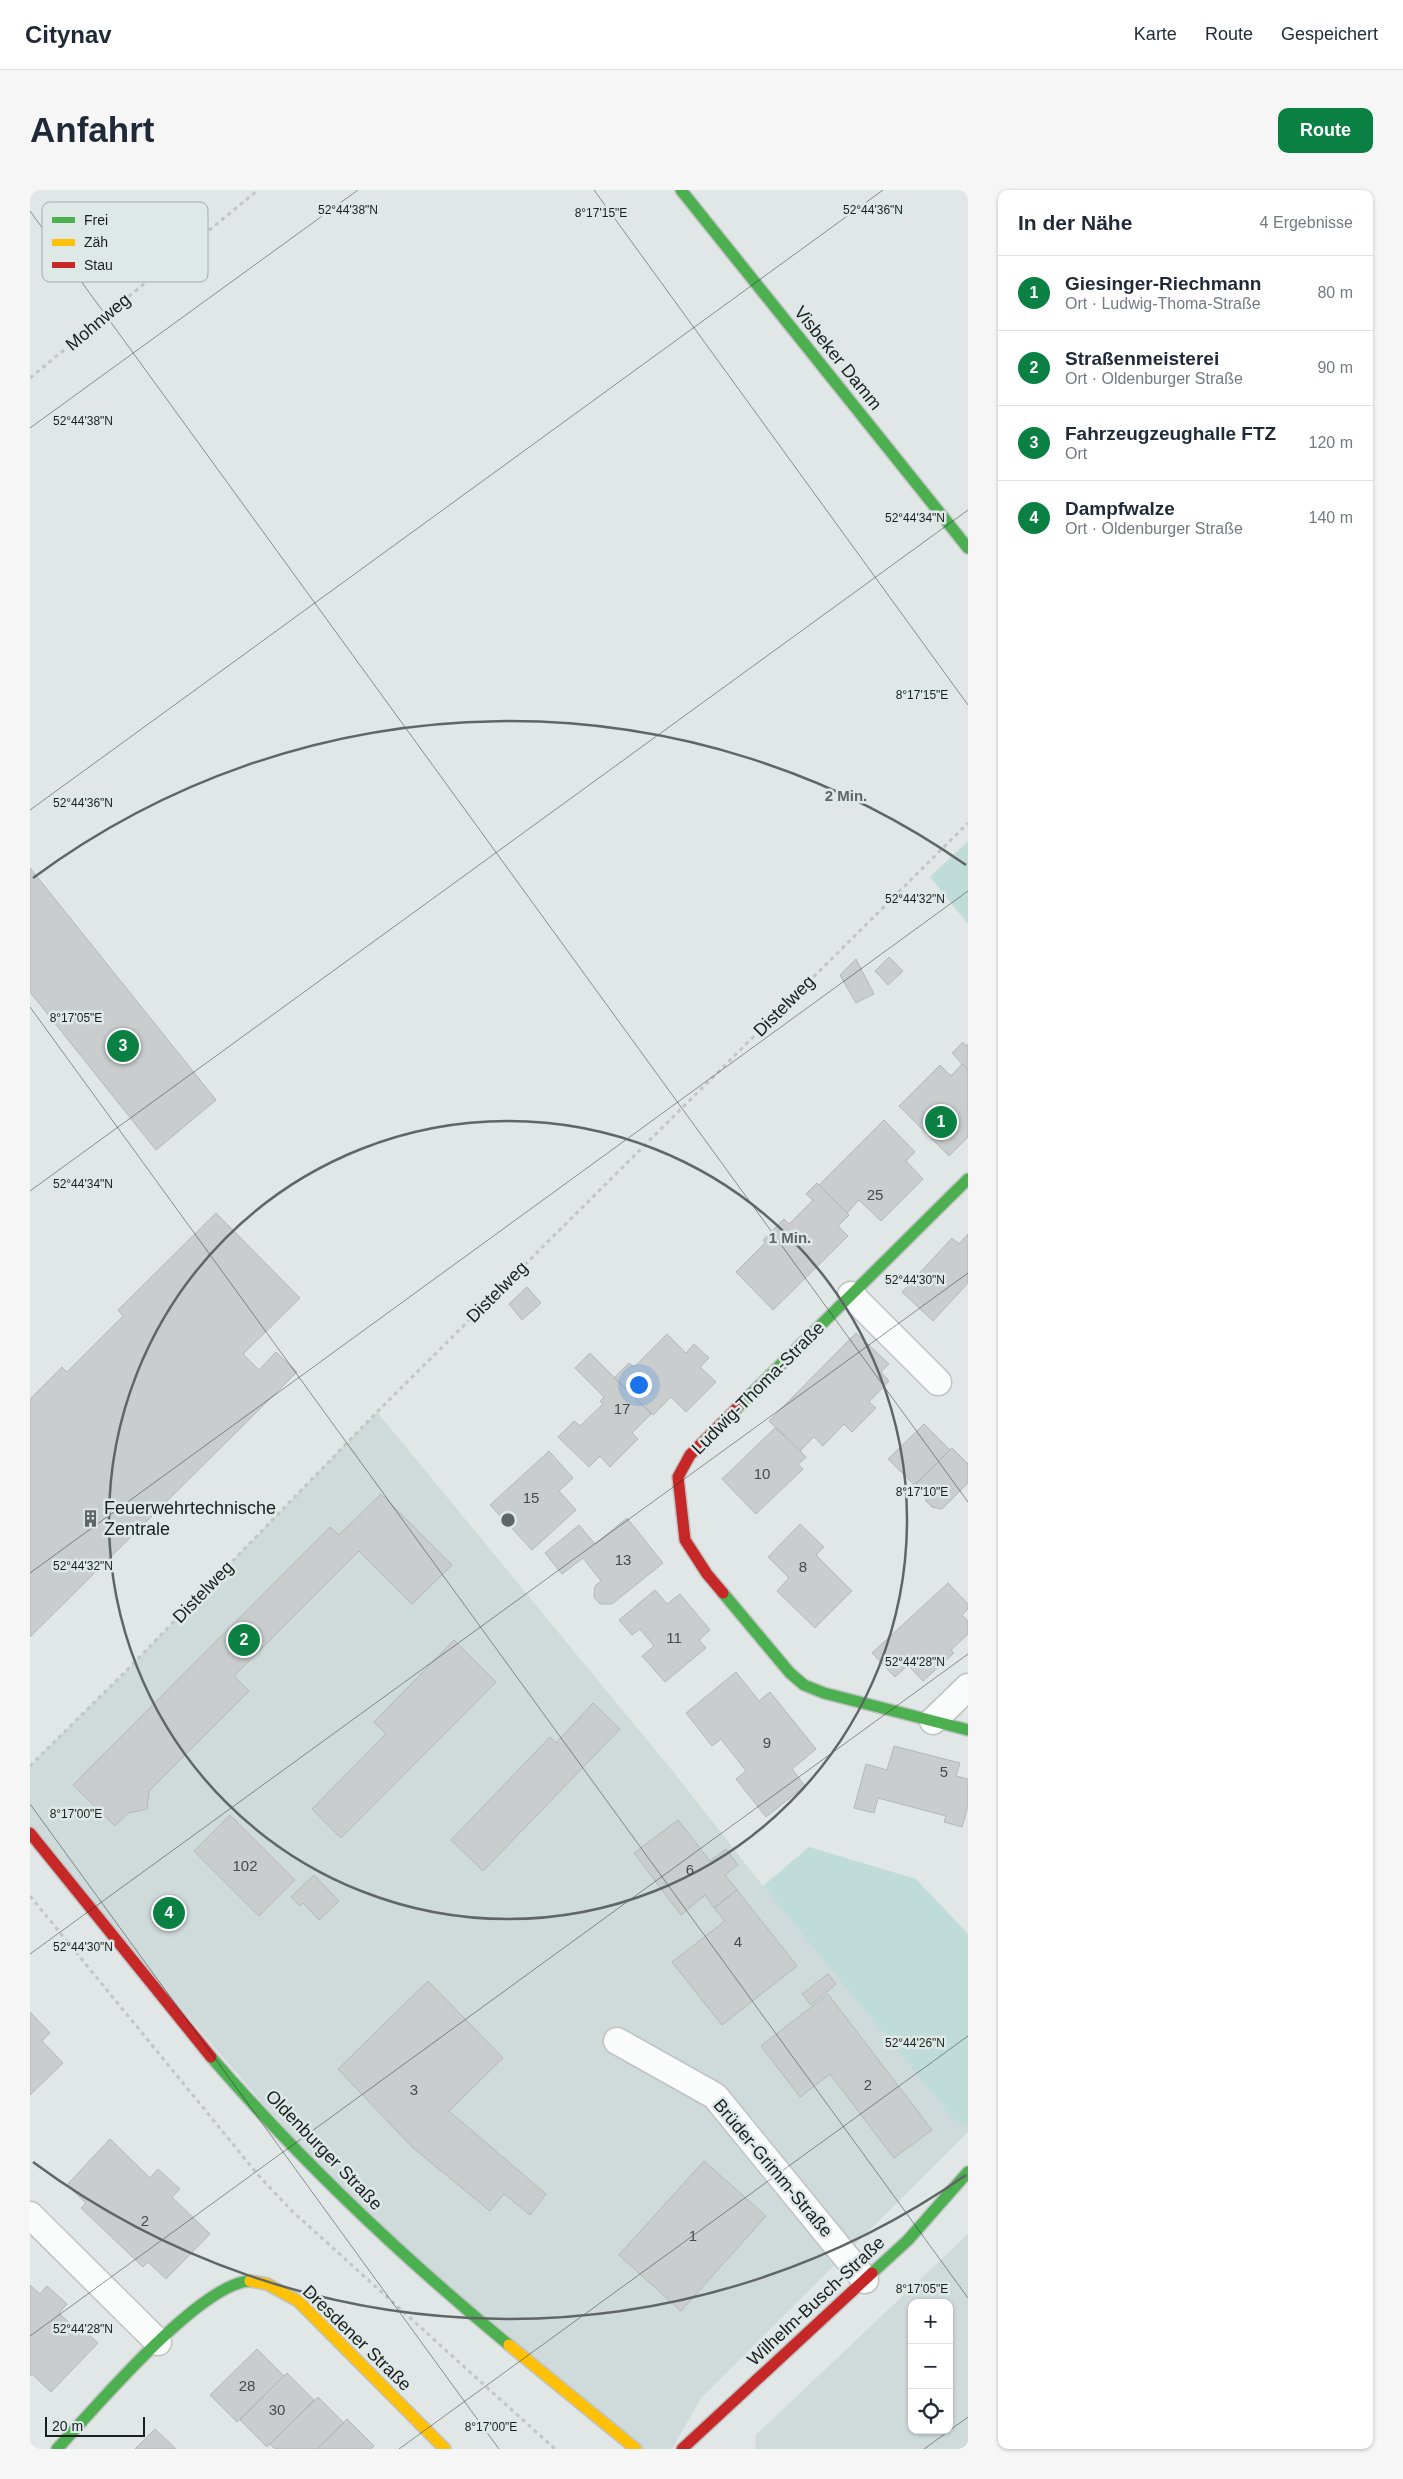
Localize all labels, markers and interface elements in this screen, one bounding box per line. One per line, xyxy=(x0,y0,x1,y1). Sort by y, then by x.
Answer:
text: Citynav xyxy=(25,21,112,48)
text: Karte xyxy=(1134,24,1177,44)
text: Route xyxy=(1205,24,1253,44)
text: Gespeichert xyxy=(1281,24,1378,44)
button: Route xyxy=(1278,108,1373,153)
text: Anfahrt xyxy=(30,110,154,149)
legend xyxy=(42,202,208,282)
text: 52°44'38"N xyxy=(318,203,378,217)
text: 52°44'36"N xyxy=(843,203,903,217)
text: 8°17'15"E xyxy=(575,206,627,220)
text: In der Nähe xyxy=(1018,211,1132,234)
text: Frei xyxy=(84,212,108,228)
text: 4 Ergebnisse xyxy=(1260,214,1353,231)
text: Zäh xyxy=(84,234,108,250)
text: Stau xyxy=(84,257,113,273)
text: Giesinger-Riechmann xyxy=(1065,273,1261,294)
text: 1 xyxy=(1030,284,1038,301)
text: 80 m xyxy=(1317,284,1353,301)
street label: Mohnweg xyxy=(62,289,134,355)
text: Ort · Ludwig-Thoma-Straße xyxy=(1065,295,1261,312)
street label: Visbeker Damm xyxy=(790,302,886,414)
text: Straßenmeisterei xyxy=(1065,348,1219,369)
text: 2 xyxy=(1030,359,1038,376)
text: 90 m xyxy=(1317,359,1353,376)
text: Ort · Oldenburger Straße xyxy=(1065,370,1243,387)
text: 52°44'38"N xyxy=(53,414,113,428)
text: Fahrzeugzeughalle FTZ xyxy=(1065,423,1276,444)
text: 3 xyxy=(1030,434,1038,451)
text: 120 m xyxy=(1309,434,1353,451)
text: Ort xyxy=(1065,445,1087,462)
text: Dampfwalze xyxy=(1065,498,1175,519)
text: 4 xyxy=(1030,509,1038,526)
text: 140 m xyxy=(1309,509,1353,526)
text: 52°44'34"N xyxy=(885,511,945,525)
text: Ort · Oldenburger Straße xyxy=(1065,520,1243,537)
text: 8°17'15"E xyxy=(896,688,948,702)
text: 2 Min. xyxy=(825,787,867,804)
text: 52°44'36"N xyxy=(53,796,113,810)
text: 52°44'32"N xyxy=(885,892,945,906)
street label: Distelweg xyxy=(749,971,819,1041)
text: 8°17'05"E xyxy=(50,1011,102,1025)
pin: 3 xyxy=(107,1027,139,1065)
pin: 1 xyxy=(925,1103,957,1141)
text: 52°44'34"N xyxy=(53,1177,113,1191)
house number: 25 xyxy=(867,1186,883,1203)
text: 1 Min. xyxy=(769,1229,811,1246)
street label: Distelweg xyxy=(462,1257,532,1327)
text: 52°44'30"N xyxy=(885,1273,945,1287)
street label: Ludwig-Thoma-Straße xyxy=(688,1318,828,1458)
your location xyxy=(626,1372,652,1398)
house number: 17 xyxy=(614,1400,630,1417)
house number: 10 xyxy=(754,1465,770,1482)
text: 8°17'10"E xyxy=(896,1485,948,1499)
house number: 15 xyxy=(523,1489,539,1506)
place label: Feuerwehrtechnische Zentrale xyxy=(104,1498,276,1539)
building icon: Feuerwehrtechnische Zentrale xyxy=(80,1508,100,1528)
centre of rings xyxy=(499,1511,517,1529)
house number: 13 xyxy=(615,1551,631,1568)
street label: Distelweg xyxy=(169,1557,237,1627)
house number: 8 xyxy=(799,1558,807,1575)
text: 52°44'32"N xyxy=(53,1559,113,1573)
pin: 2 xyxy=(228,1621,260,1659)
house number: 11 xyxy=(666,1629,682,1646)
text: 52°44'28"N xyxy=(885,1655,945,1669)
house number: 9 xyxy=(763,1734,771,1751)
house number: 5 xyxy=(940,1763,948,1780)
text: 8°17'00"E xyxy=(50,1807,102,1821)
house number: 102 xyxy=(232,1857,258,1874)
house number: 6 xyxy=(686,1861,694,1878)
pin: 4 xyxy=(153,1894,185,1932)
house number: 4 xyxy=(734,1933,742,1950)
text: 52°44'30"N xyxy=(53,1940,113,1954)
text: 52°44'26"N xyxy=(885,2036,945,2050)
house number: 2 xyxy=(864,2076,872,2093)
house number: 3 xyxy=(410,2081,418,2098)
street label: Oldenburger Straße xyxy=(262,2086,386,2214)
street label: Brüder-Grimm-Straße xyxy=(709,2095,837,2241)
house number: 2 xyxy=(141,2212,149,2229)
house number: 1 xyxy=(689,2227,697,2244)
street label: Wilhelm-Busch-Straße xyxy=(743,2232,889,2370)
street label: Dresdener Straße xyxy=(299,2281,415,2395)
text: 8°17'05"E xyxy=(896,2282,948,2296)
map controls xyxy=(908,2299,953,2434)
button: + xyxy=(908,2299,953,2344)
text: 52°44'28"N xyxy=(53,2322,113,2336)
button: − xyxy=(908,2344,953,2389)
house number: 28 xyxy=(239,2377,255,2394)
button: locate xyxy=(908,2389,953,2434)
house number: 30 xyxy=(269,2401,285,2418)
scale bar xyxy=(45,2414,145,2437)
text: 20 m xyxy=(52,2418,83,2434)
text: 8°17'00"E xyxy=(465,2420,517,2434)

